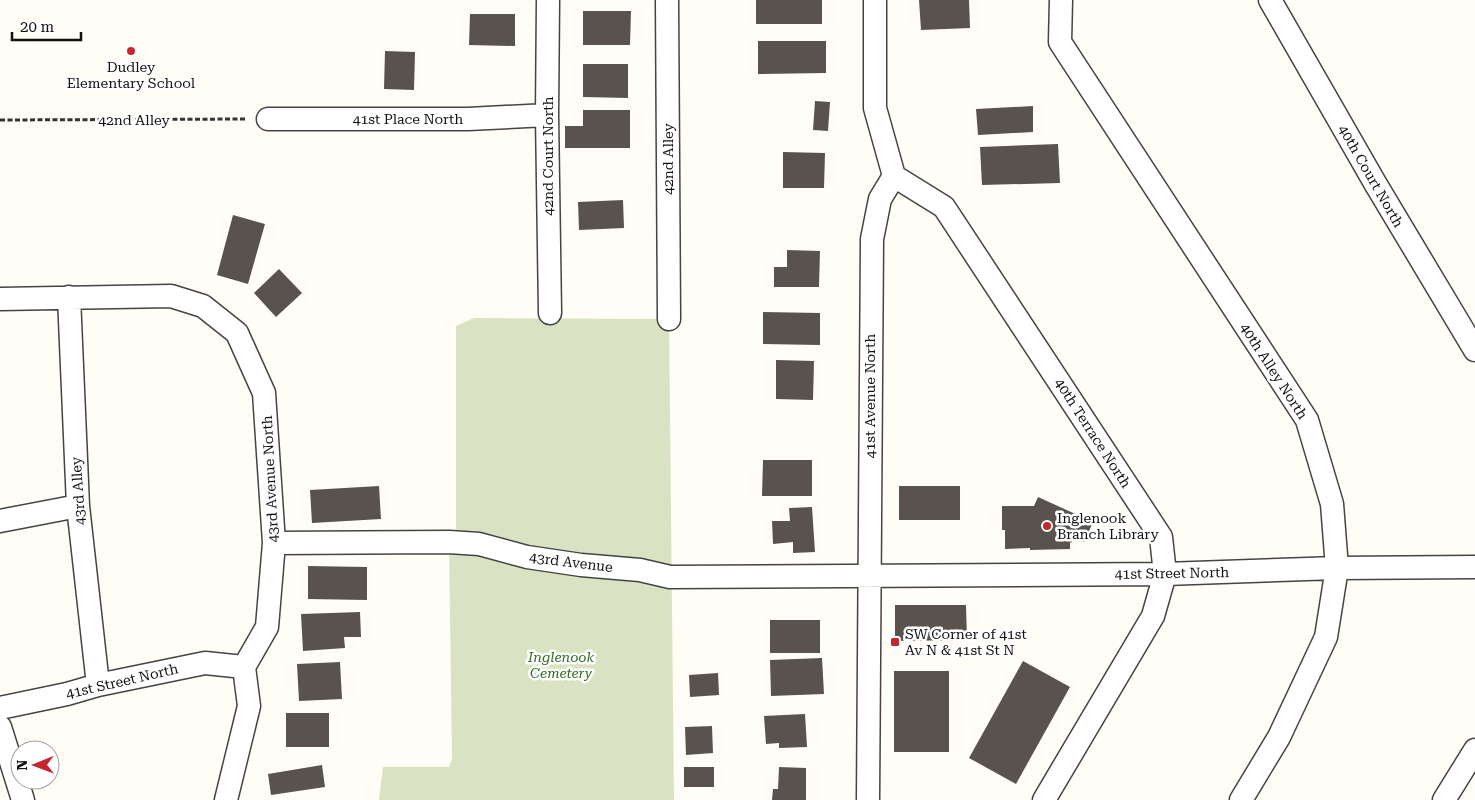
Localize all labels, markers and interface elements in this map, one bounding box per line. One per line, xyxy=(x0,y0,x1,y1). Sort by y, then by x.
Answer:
scale bar xyxy=(12,10,81,42)
text: 20 m xyxy=(20,18,55,36)
marker: Dudley Elementary School xyxy=(125,45,137,57)
place label: Dudley Elementary School xyxy=(67,59,196,91)
street label: 42nd Court North xyxy=(540,96,556,216)
street label: 41st Place North xyxy=(353,111,463,127)
street label: 42nd Alley xyxy=(98,112,171,128)
street label: 42nd Alley xyxy=(660,122,676,195)
street label: 40th Court North xyxy=(1335,122,1407,230)
street label: 40th Alley North xyxy=(1237,320,1311,422)
street label: 41st Avenue North xyxy=(862,334,878,458)
street label: 40th Terrace North xyxy=(1052,375,1134,491)
street label: 43rd Avenue North xyxy=(259,415,281,543)
street label: 43rd Alley xyxy=(68,456,88,526)
place label: Inglenook Branch Library xyxy=(1057,510,1159,542)
marker: Inglenook Branch Library xyxy=(1041,520,1053,532)
street label: 43rd Avenue xyxy=(528,549,614,575)
street label: 41st Street North xyxy=(1115,564,1229,582)
place label: SW Corner of 41st Av N & 41st St N xyxy=(905,626,1027,658)
marker: SW Corner of 41st Av N & 41st St N xyxy=(889,636,901,648)
park label: Inglenook Cemetery xyxy=(527,649,594,681)
street label: 41st Street North xyxy=(64,660,180,702)
north arrow xyxy=(10,740,60,790)
text: N xyxy=(14,759,30,771)

